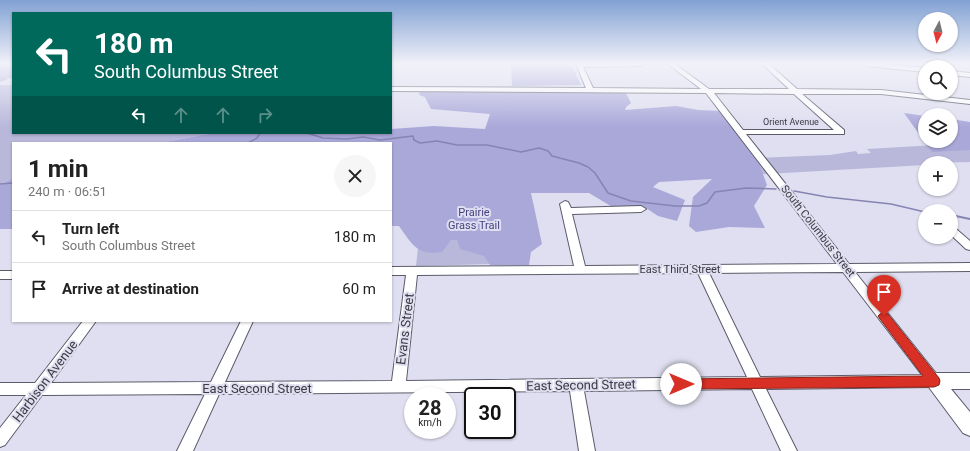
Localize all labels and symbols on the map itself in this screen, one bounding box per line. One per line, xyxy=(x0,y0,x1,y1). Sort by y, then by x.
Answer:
north arrow xyxy=(918,12,958,52)
street label: Orient Avenue xyxy=(763,117,819,127)
street label: South Columbus Street xyxy=(778,183,858,280)
park label: Prairie Grass Trail xyxy=(448,206,500,232)
street label: East Third Street xyxy=(640,263,721,276)
pin xyxy=(867,275,901,316)
street label: Evans Street xyxy=(393,292,417,366)
street label: Harbison Avenue xyxy=(9,337,81,425)
position arrow xyxy=(660,363,702,405)
street label: East Second Street xyxy=(526,377,636,393)
street label: East Second Street xyxy=(202,381,312,396)
speed limit sign: 30 xyxy=(464,387,516,439)

